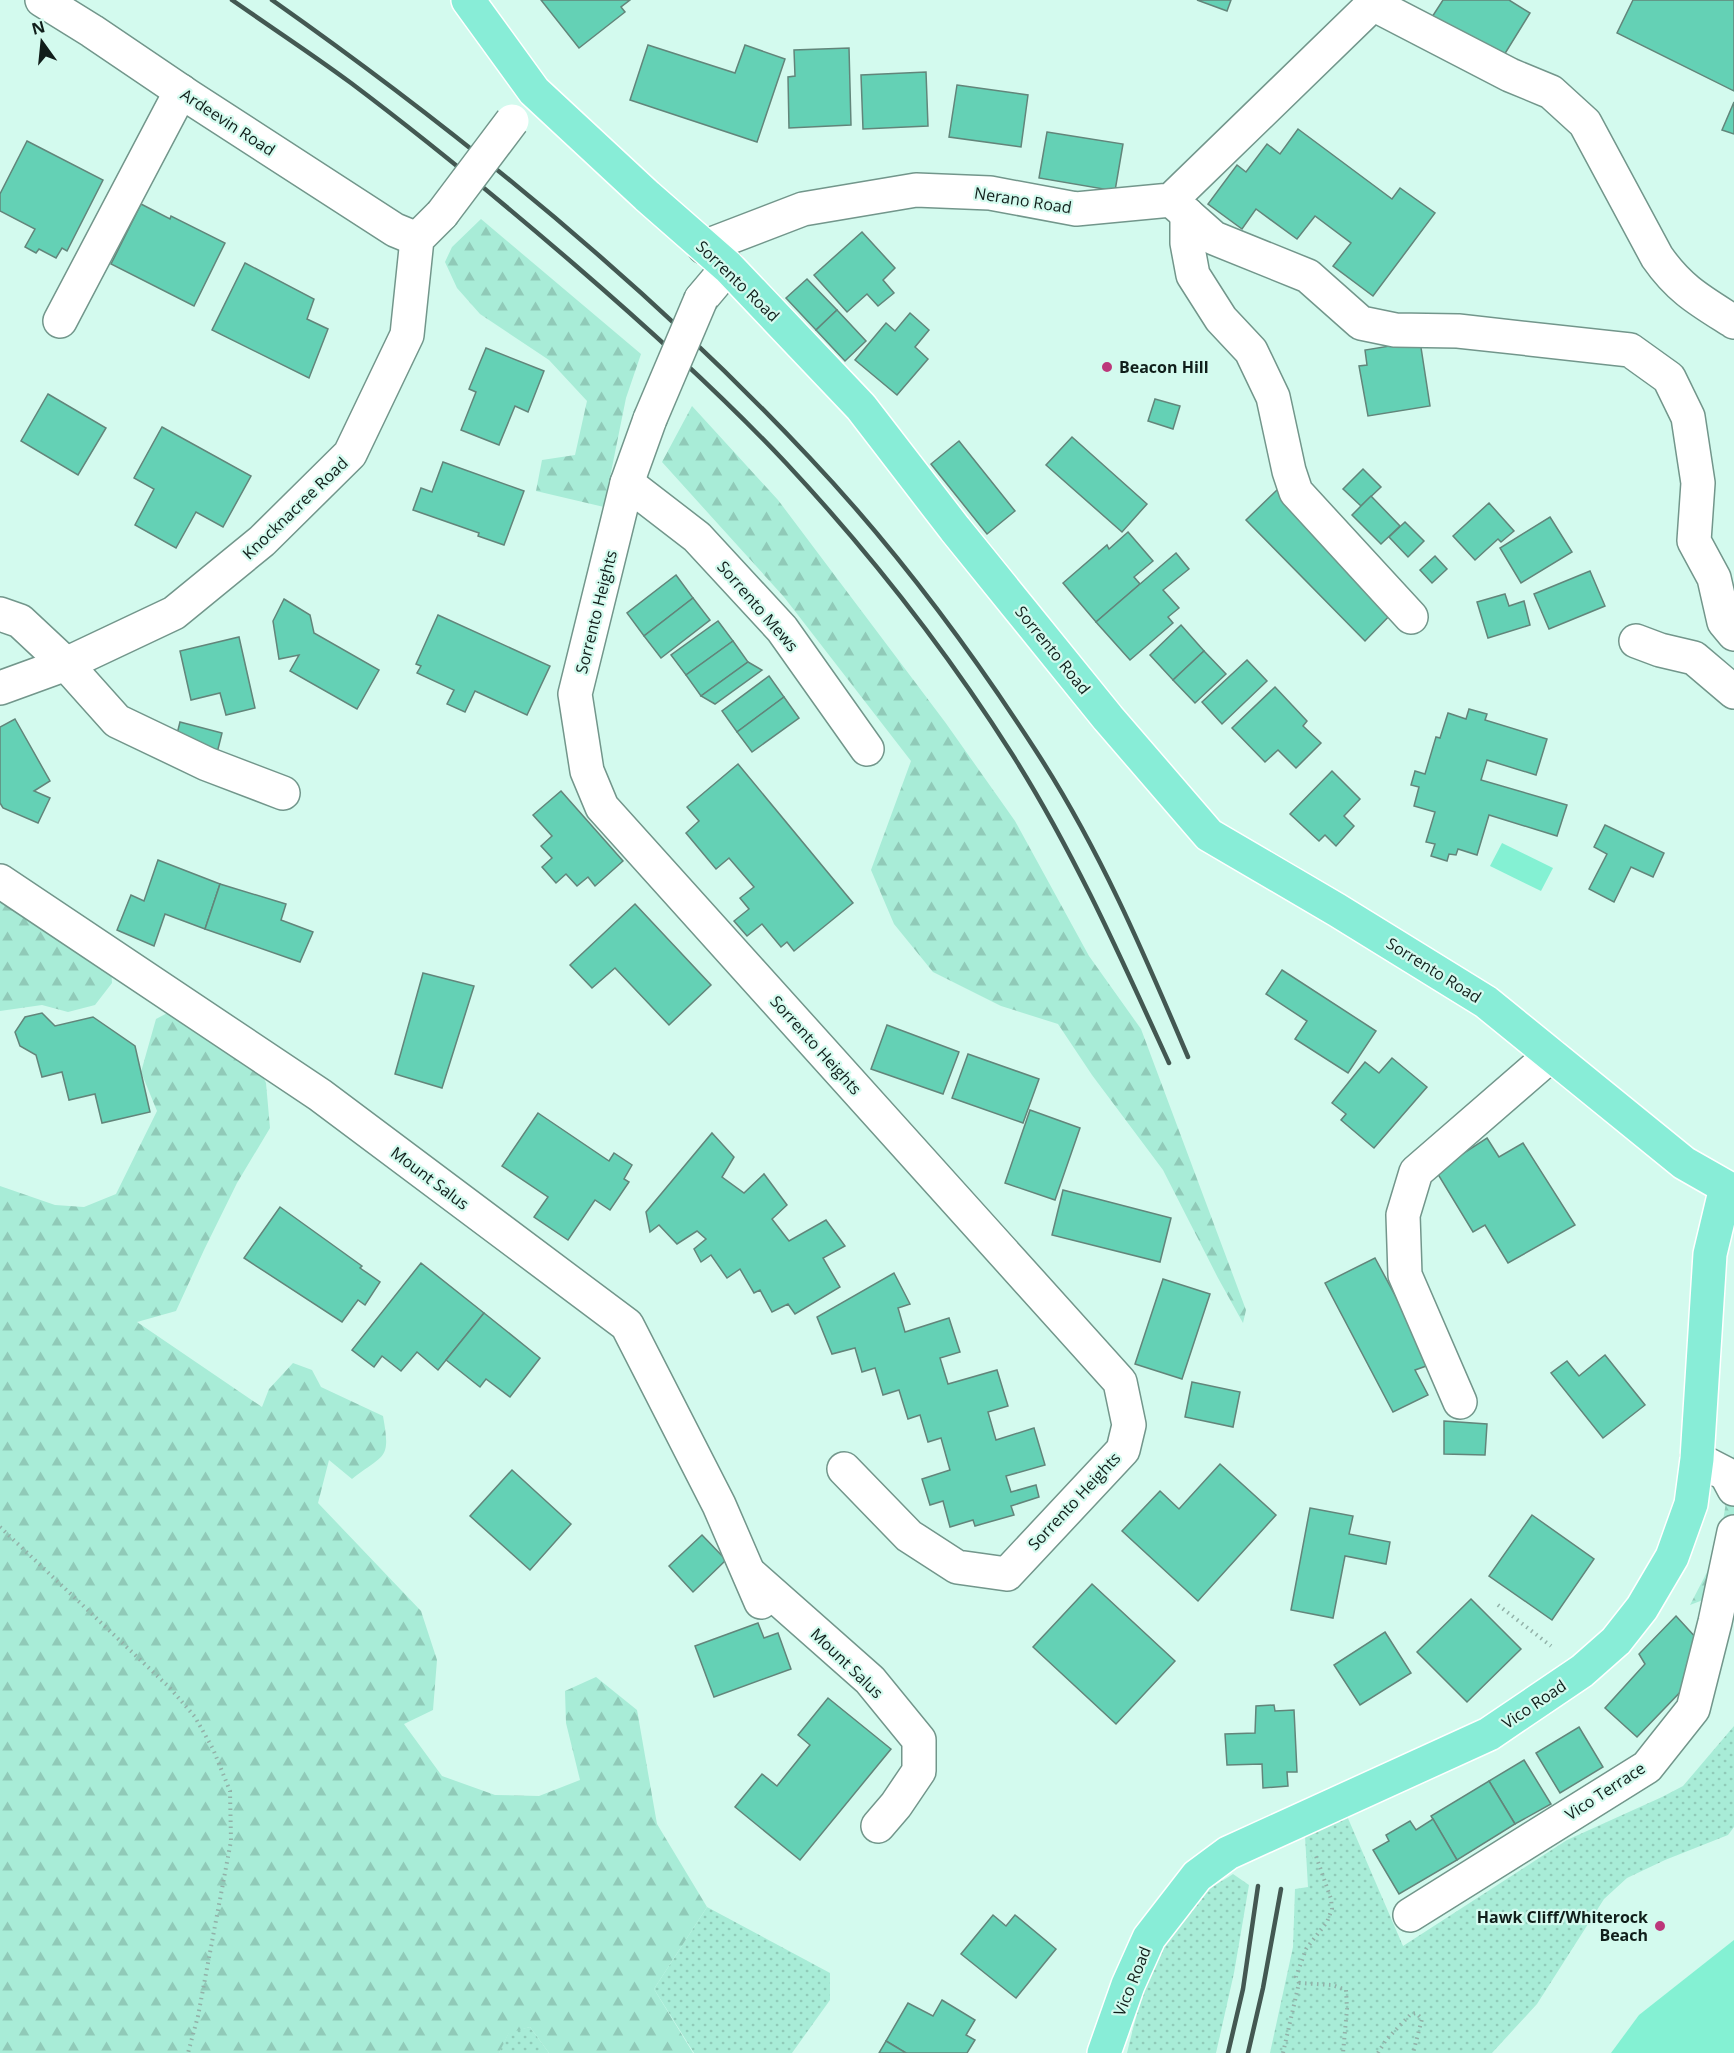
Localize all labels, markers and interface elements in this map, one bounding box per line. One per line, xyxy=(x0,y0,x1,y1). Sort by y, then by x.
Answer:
north arrow xyxy=(12,12,72,72)
text: N xyxy=(29,15,47,40)
street label: Ardeevin Road xyxy=(176,83,280,161)
street label: Nerano Road xyxy=(973,181,1073,219)
street label: Sorrento Road xyxy=(692,236,784,326)
place label: Beacon Hill xyxy=(1119,356,1209,378)
marker: Beacon Hill xyxy=(1100,360,1114,374)
street label: Knocknacree Road xyxy=(238,452,352,564)
street label: Sorrento Heights xyxy=(570,548,622,676)
street label: Sorrento Mews xyxy=(713,556,803,656)
street label: Sorrento Road xyxy=(1010,601,1096,699)
street label: Sorrento Road xyxy=(1382,932,1486,1008)
street label: Sorrento Heights xyxy=(766,991,866,1099)
street label: Mount Salus xyxy=(386,1141,474,1215)
street label: Sorrento Heights xyxy=(1023,1447,1125,1555)
street label: Mount Salus xyxy=(806,1623,888,1703)
street label: Vico Road xyxy=(1498,1674,1570,1734)
street label: Vico Terrace xyxy=(1561,1757,1649,1825)
place label: Hawk Cliff/Whiterock Beach xyxy=(1477,1906,1648,1946)
marker: Hawk Cliff/Whiterock Beach xyxy=(1653,1919,1667,1933)
street label: Vico Road xyxy=(1108,1943,1156,2019)

